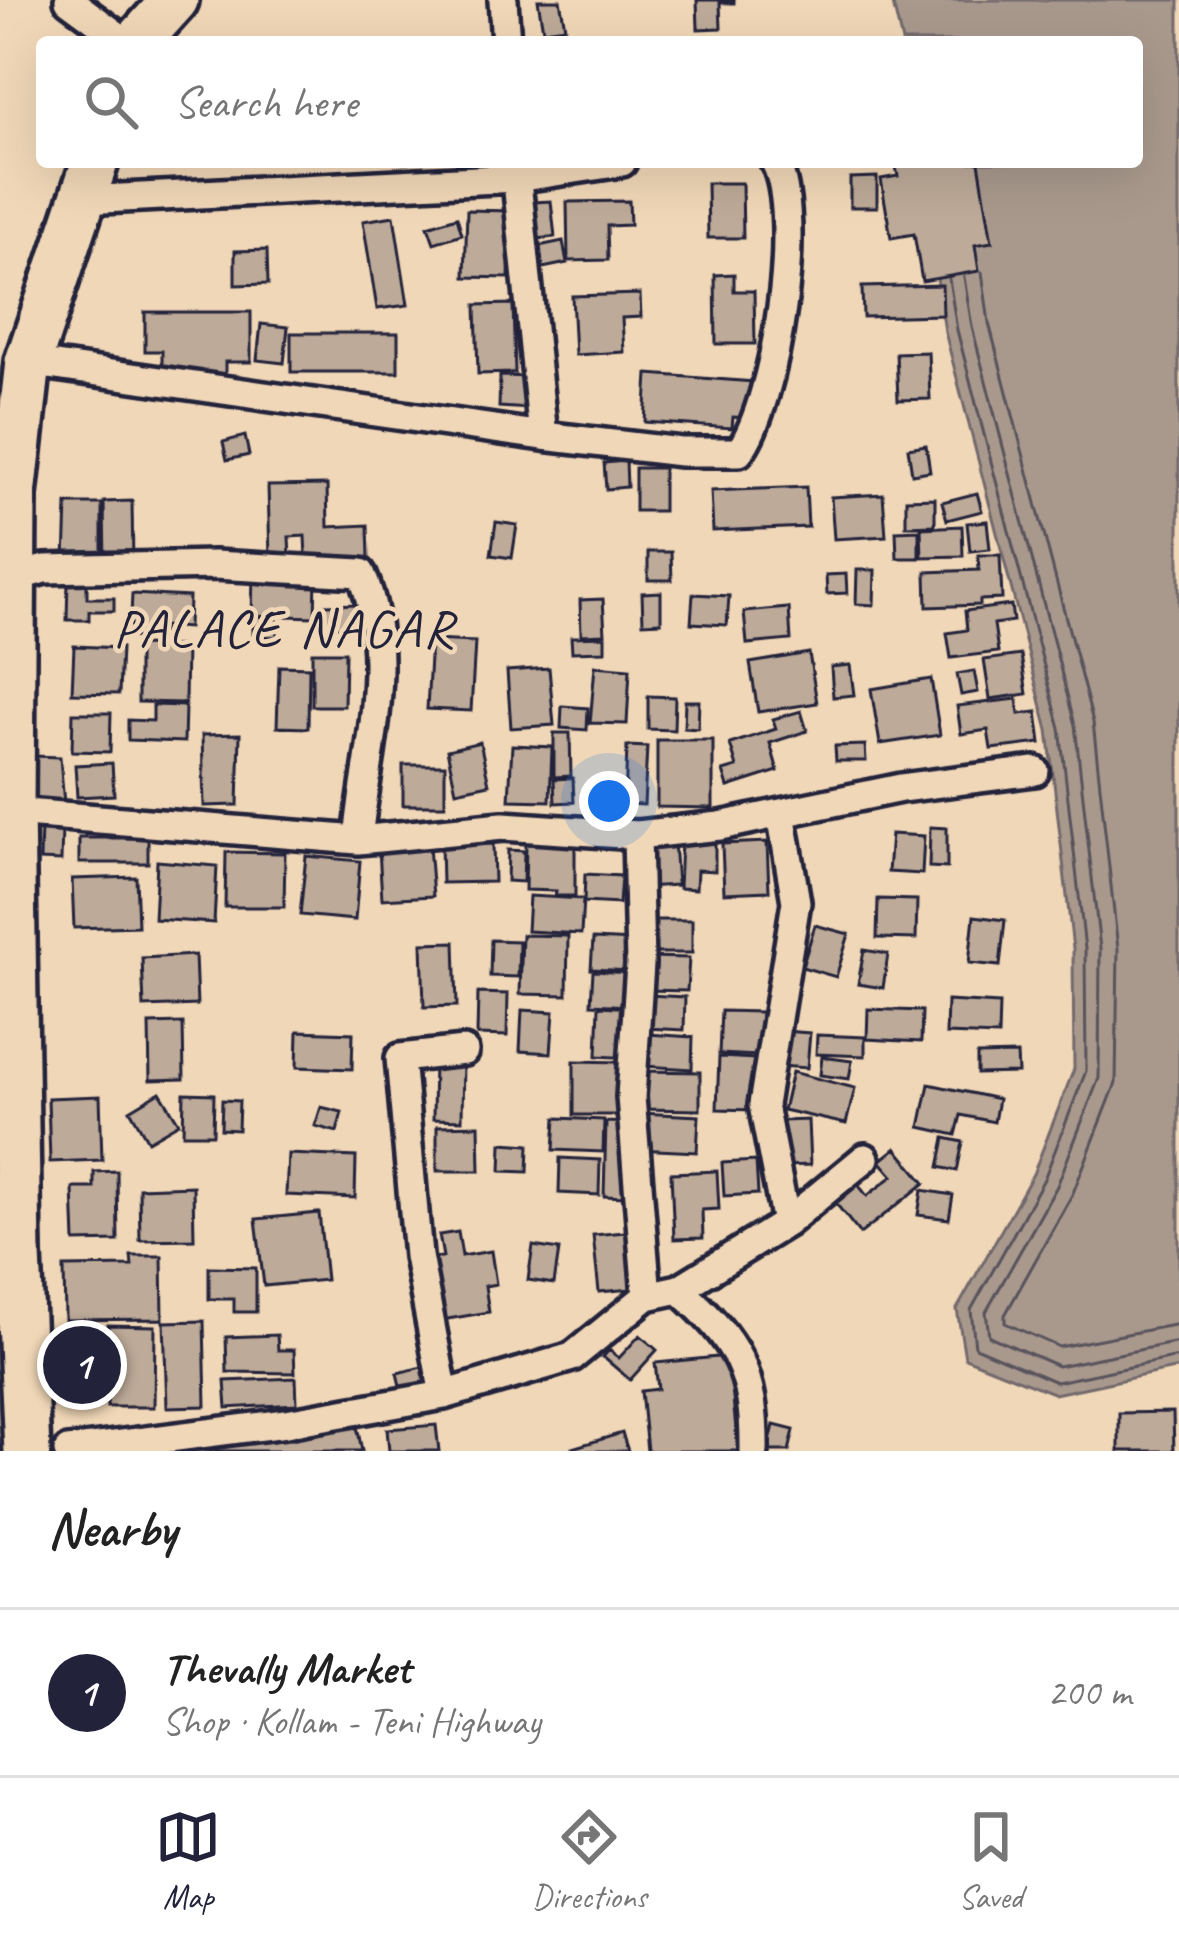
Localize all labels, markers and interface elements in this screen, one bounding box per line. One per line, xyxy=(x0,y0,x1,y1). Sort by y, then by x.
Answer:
search box xyxy=(36,36,1143,168)
icon: search xyxy=(78,69,144,135)
text: Search here xyxy=(174,74,357,131)
district label: PALACE NAGAR xyxy=(113,594,458,662)
your location xyxy=(579,771,639,831)
pin: 1 xyxy=(43,1320,121,1410)
text: Nearby xyxy=(48,1497,176,1561)
text: Thevally Market xyxy=(162,1640,411,1697)
text: 1 xyxy=(78,1668,96,1717)
text: 200 m xyxy=(1047,1668,1131,1717)
text: Shop · Kollam - Teni Highway xyxy=(162,1697,541,1746)
tab: Map xyxy=(155,1804,221,1918)
tab: Directions xyxy=(532,1804,647,1918)
tab: Saved xyxy=(958,1804,1024,1918)

